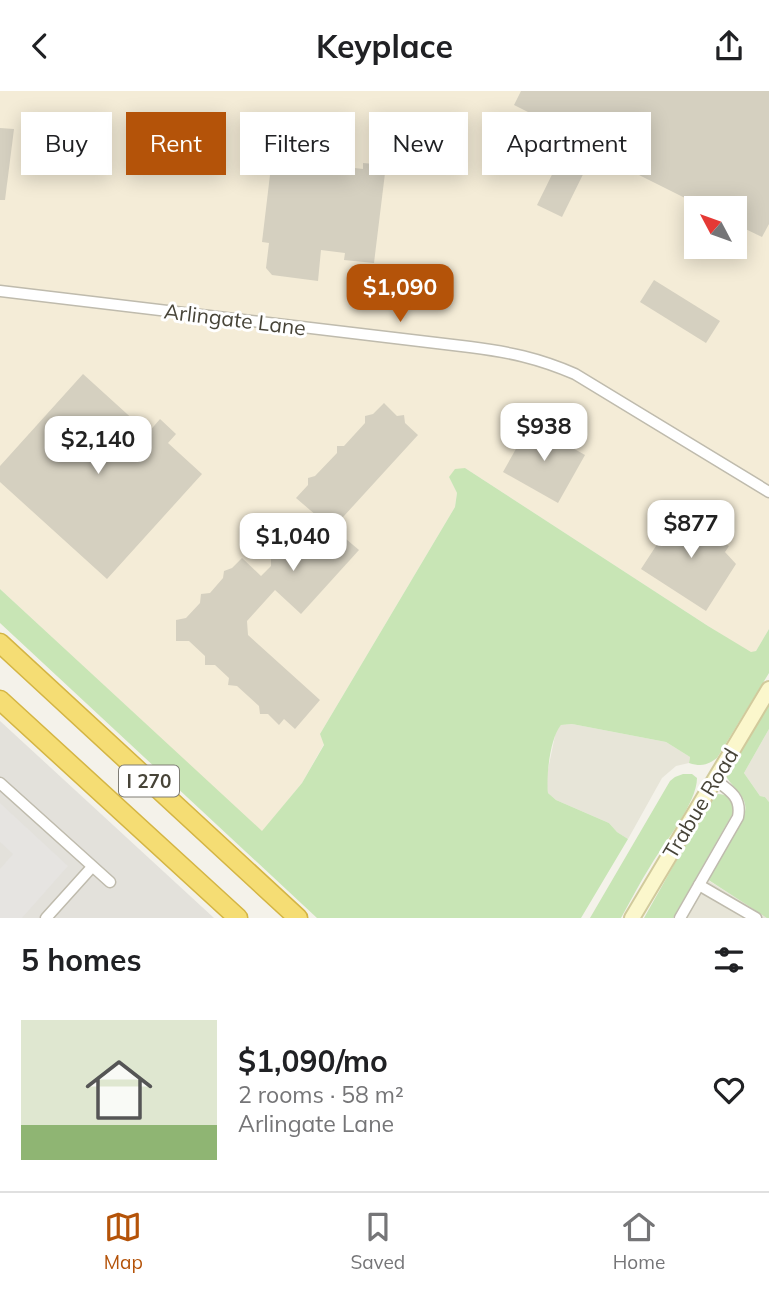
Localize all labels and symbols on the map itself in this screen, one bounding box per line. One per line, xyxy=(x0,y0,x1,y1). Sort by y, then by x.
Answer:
north arrow xyxy=(684,196,747,259)
pin: $1,090 xyxy=(343,265,457,324)
street label: Arlingate Lane xyxy=(163,297,307,341)
pin: $938 xyxy=(503,403,585,463)
pin: $2,140 xyxy=(41,417,155,476)
pin: $877 xyxy=(650,501,732,560)
pin: $1,040 xyxy=(236,513,350,573)
street label: Trabue Road xyxy=(657,743,743,863)
road number: I 270 xyxy=(119,765,179,797)

